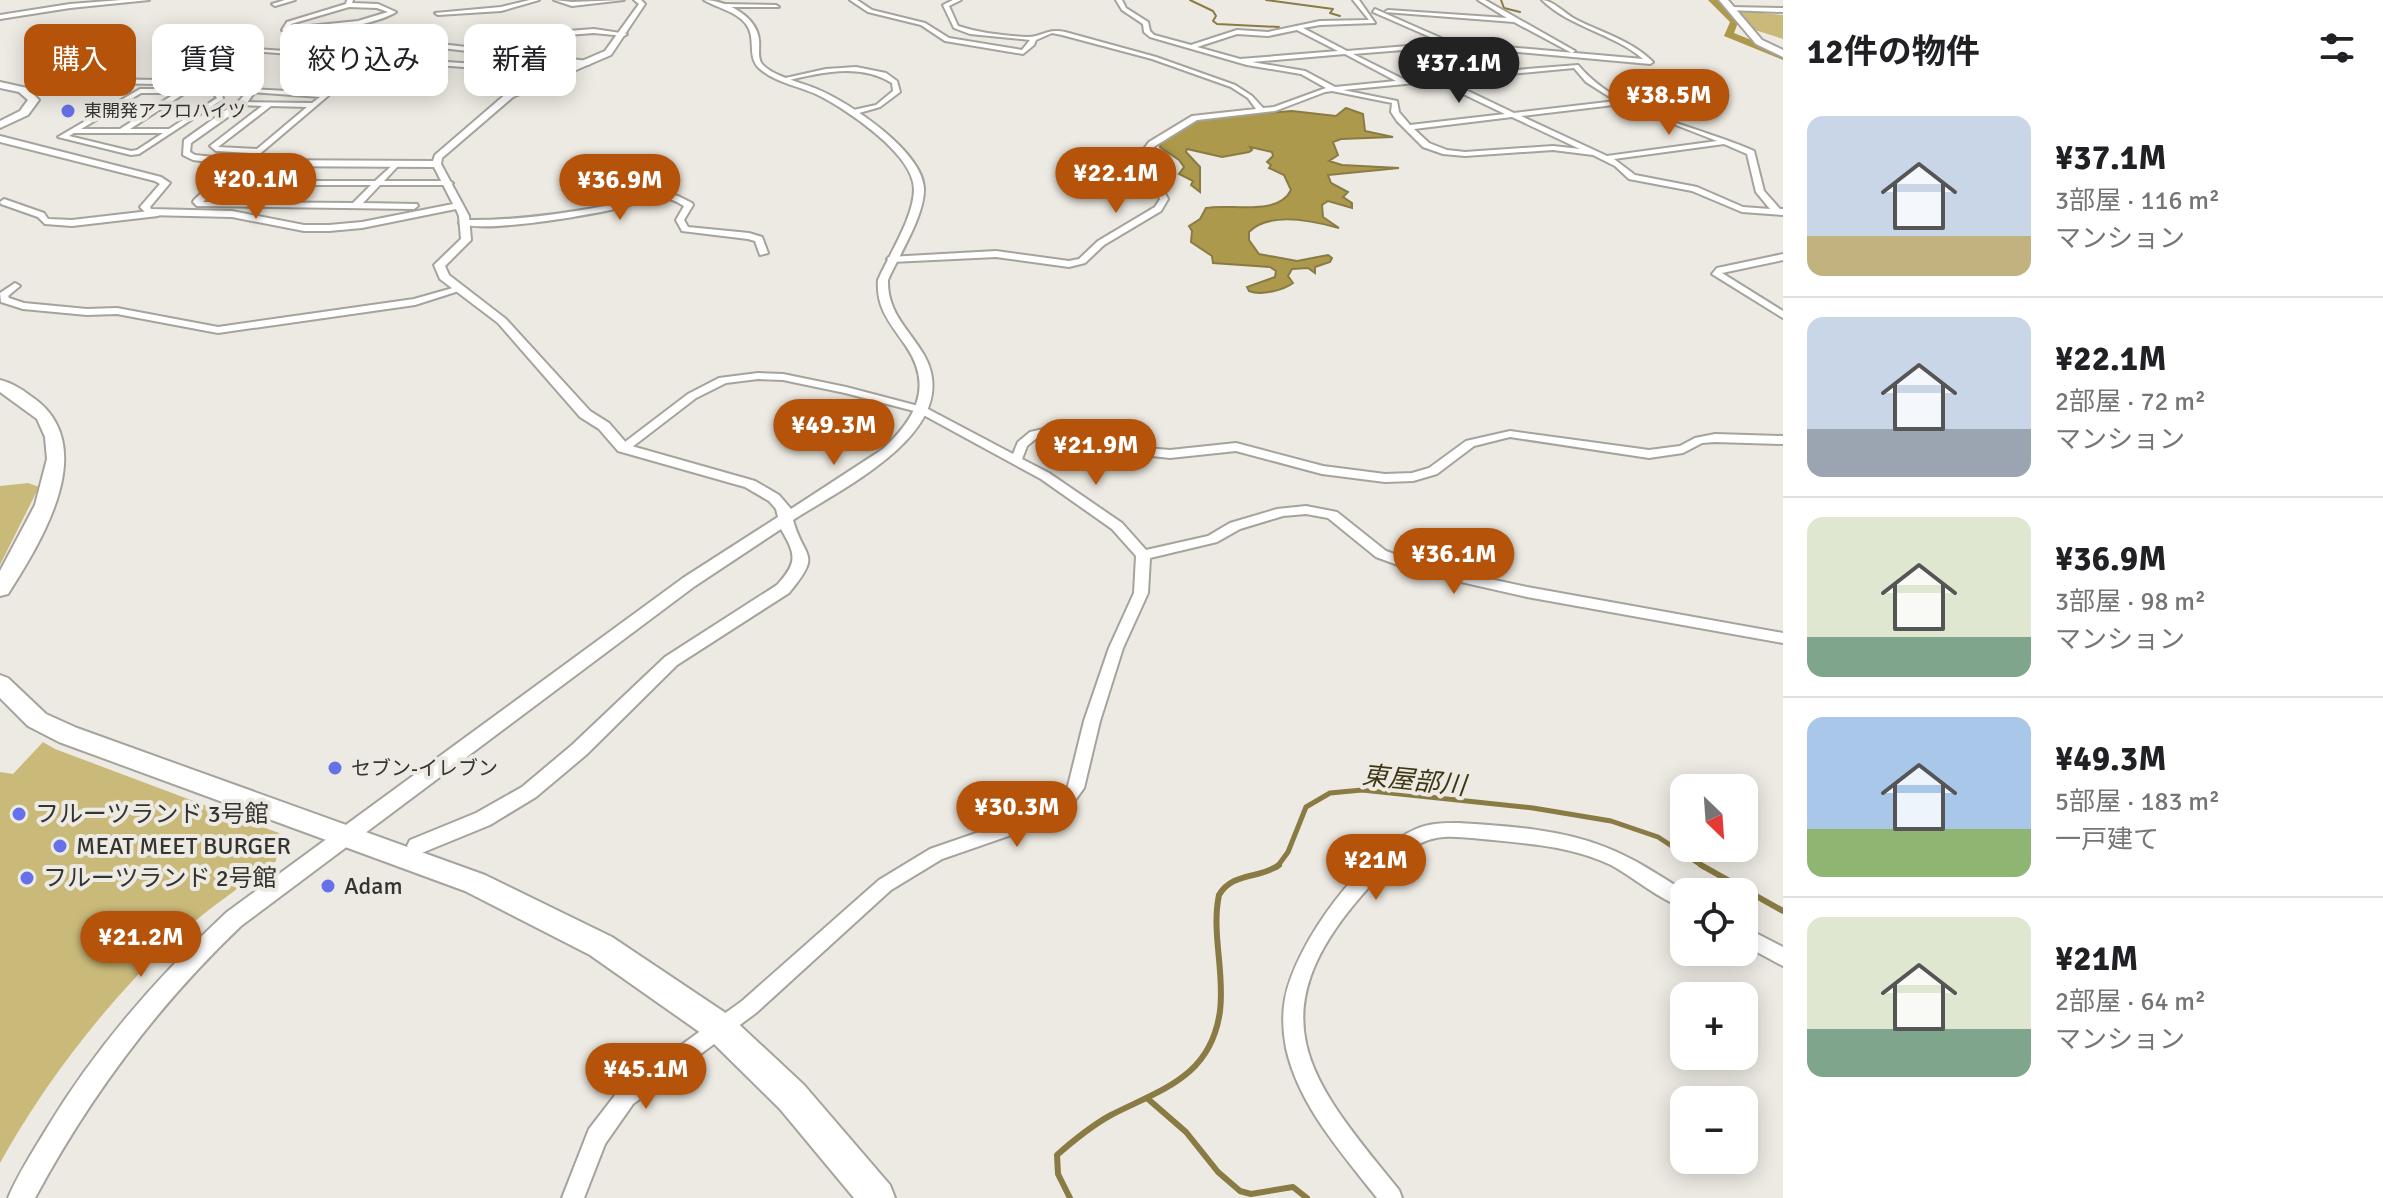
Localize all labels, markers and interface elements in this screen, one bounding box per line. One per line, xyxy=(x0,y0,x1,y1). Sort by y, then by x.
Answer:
chip: 購入 xyxy=(24,24,136,96)
chip: 賃貸 xyxy=(152,24,264,96)
chip: 絞り込み xyxy=(280,24,448,96)
chip: 新着 xyxy=(464,24,576,96)
icon: filters xyxy=(2315,26,2359,70)
text: 12件の物件 xyxy=(1807,31,1980,73)
pin: ¥37.1M xyxy=(1394,37,1524,105)
text: ¥37.1M xyxy=(1416,47,1502,79)
pin: ¥38.5M xyxy=(1604,69,1734,137)
text: ¥38.5M xyxy=(1626,79,1712,111)
place label: 東開発アフロハイツ xyxy=(84,100,246,122)
marker: 東開発アフロハイツ xyxy=(59,102,77,120)
text: ¥37.1M xyxy=(2055,137,2167,179)
pin: ¥22.1M xyxy=(1051,147,1181,215)
icon: home xyxy=(1871,148,1967,244)
pin: ¥20.1M xyxy=(191,153,321,221)
pin: ¥36.9M xyxy=(555,154,685,222)
text: ¥22.1M xyxy=(1073,157,1159,189)
text: ¥20.1M xyxy=(213,163,299,195)
text: ¥36.9M xyxy=(577,164,663,196)
text: 3部屋 · 116 m² xyxy=(2055,185,2220,217)
text: マンション xyxy=(2055,223,2185,255)
text: ¥22.1M xyxy=(2055,338,2167,380)
icon: home xyxy=(1871,349,1967,445)
text: 2部屋 · 72 m² xyxy=(2055,386,2206,418)
pin: ¥49.3M xyxy=(769,399,899,467)
text: ¥49.3M xyxy=(791,409,877,441)
pin: ¥21.9M xyxy=(1031,419,1161,487)
text: マンション xyxy=(2055,424,2185,456)
text: ¥21.9M xyxy=(1053,429,1139,461)
pin: ¥36.1M xyxy=(1389,528,1519,596)
text: ¥36.1M xyxy=(1411,538,1497,570)
text: ¥36.9M xyxy=(2055,538,2167,580)
icon: home xyxy=(1871,549,1967,645)
text: 3部屋 · 98 m² xyxy=(2055,586,2206,618)
text: マンション xyxy=(2055,624,2185,656)
text: ¥49.3M xyxy=(2055,738,2167,780)
icon: home xyxy=(1871,749,1967,845)
place label: セブン-イレブン xyxy=(351,756,498,781)
marker: セブン-イレブン xyxy=(326,759,344,777)
water label: 東屋部川 xyxy=(1361,760,1470,803)
north arrow xyxy=(1670,774,1758,862)
map controls xyxy=(1670,774,1758,1174)
pin: ¥30.3M xyxy=(952,781,1082,849)
text: 5部屋 · 183 m² xyxy=(2055,786,2220,818)
text: ¥30.3M xyxy=(974,791,1060,823)
place label: フルーツランド 3号館 xyxy=(35,799,269,829)
marker: フルーツランド 3号館 xyxy=(10,805,28,823)
text: 一戸建て xyxy=(2055,824,2159,856)
place label: MEAT MEET BURGER xyxy=(76,831,291,861)
pin: ¥21M xyxy=(1329,834,1423,902)
marker: MEAT MEET BURGER xyxy=(51,837,69,855)
text: ¥21M xyxy=(1344,844,1408,876)
place label: フルーツランド 2号館 xyxy=(43,863,277,893)
marker: フルーツランド 2号館 xyxy=(18,869,36,887)
place label: Adam xyxy=(344,871,403,901)
marker: Adam xyxy=(319,877,337,895)
button: locate xyxy=(1670,878,1758,966)
pin: ¥21.2M xyxy=(76,911,206,979)
text: ¥21.2M xyxy=(98,921,184,953)
text: ¥21M xyxy=(2055,938,2138,980)
icon: home xyxy=(1871,949,1967,1045)
button: + xyxy=(1670,982,1758,1070)
text: 2部屋 · 64 m² xyxy=(2055,986,2206,1018)
text: マンション xyxy=(2055,1024,2185,1056)
pin: ¥45.1M xyxy=(581,1043,711,1111)
text: ¥45.1M xyxy=(603,1053,689,1085)
button: − xyxy=(1670,1086,1758,1174)

